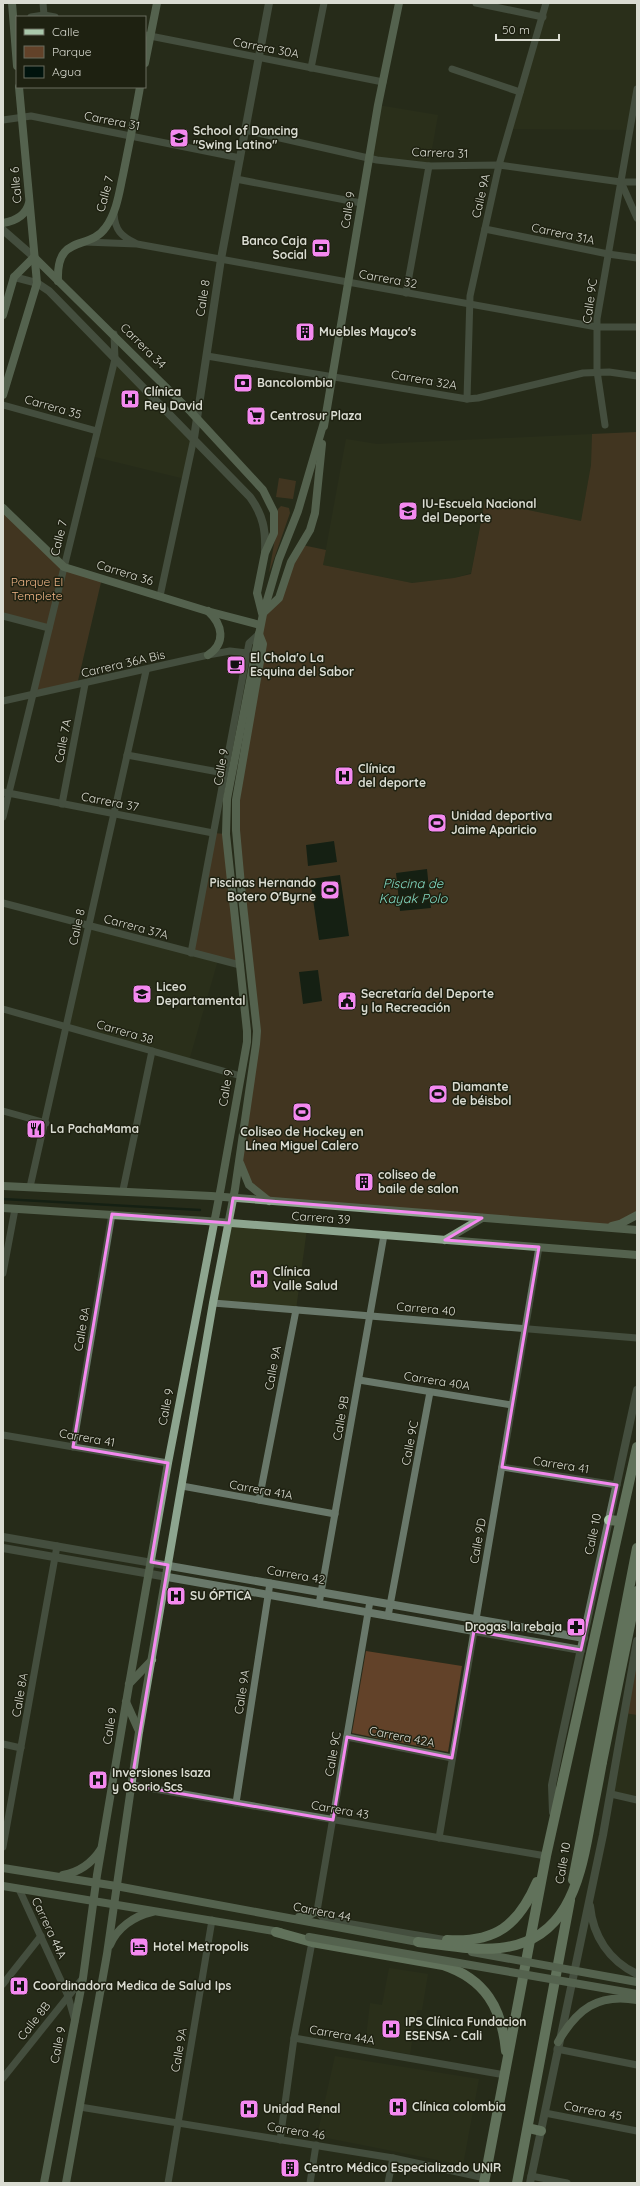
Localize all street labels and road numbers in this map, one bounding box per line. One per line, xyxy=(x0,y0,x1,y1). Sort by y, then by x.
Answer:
street label: Carrera 30A xyxy=(232,34,301,61)
street label: Carrera 31 xyxy=(83,108,141,133)
street label: Carrera 31 xyxy=(411,144,469,161)
street label: Calle 6 xyxy=(6,165,25,204)
street label: Calle 9A xyxy=(468,172,493,220)
street label: Calle 7 xyxy=(93,174,117,214)
street label: Calle 9 xyxy=(337,190,358,229)
street label: Carrera 31A xyxy=(530,219,596,248)
street label: Carrera 32 xyxy=(358,266,419,291)
street label: Calle 9C xyxy=(579,277,600,324)
street label: Calle 8 xyxy=(192,278,213,317)
street label: Carrera 34 xyxy=(117,320,169,372)
street label: Carrera 32A xyxy=(390,366,458,393)
street label: Carrera 35 xyxy=(23,391,83,422)
street label: Calle 7 xyxy=(47,518,70,558)
street label: Carrera 36 xyxy=(95,557,156,588)
street label: Carrera 36A Bis xyxy=(79,646,167,680)
street label: Calle 7A xyxy=(51,717,74,764)
street label: Calle 9 xyxy=(210,747,231,787)
street label: Carrera 37 xyxy=(80,789,140,814)
street label: Calle 8 xyxy=(65,907,88,947)
street label: Carrera 37A xyxy=(102,911,170,942)
street label: Carrera 38 xyxy=(95,1016,155,1047)
street label: Calle 9 xyxy=(215,1068,236,1108)
street label: Carrera 39 xyxy=(291,1208,351,1227)
street label: Carrera 40 xyxy=(396,1298,456,1319)
street label: Calle 8A xyxy=(70,1305,93,1352)
street label: Calle 9A xyxy=(261,1344,284,1391)
street label: Carrera 40A xyxy=(403,1368,472,1393)
street label: Calle 9 xyxy=(155,1387,176,1427)
street label: Calle 9B xyxy=(329,1394,352,1441)
street label: Calle 9C xyxy=(398,1419,421,1466)
street label: Carrera 41 xyxy=(58,1425,116,1450)
street label: Carrera 41 xyxy=(532,1453,590,1476)
street label: Carrera 41A xyxy=(228,1477,294,1503)
street label: Calle 10 xyxy=(581,1512,604,1556)
street label: Calle 9D xyxy=(466,1517,489,1565)
street label: Carrera 42 xyxy=(266,1562,327,1587)
street label: Calle 9A xyxy=(231,1668,252,1715)
street label: Calle 8A xyxy=(8,1671,31,1718)
street label: Calle 9 xyxy=(99,1706,120,1745)
street label: Carrera 42A xyxy=(368,1723,436,1750)
street label: Calle 9C xyxy=(321,1730,344,1777)
street label: Carrera 43 xyxy=(310,1797,370,1822)
street label: Calle 10 xyxy=(551,1841,574,1885)
street label: Carrera 44A xyxy=(29,1895,70,1961)
street label: Carrera 44 xyxy=(292,1899,352,1924)
street label: Calle 8B xyxy=(14,1998,53,2043)
street label: Carrera 44A xyxy=(308,2021,376,2048)
street label: Calle 9 xyxy=(47,2025,68,2065)
street label: Calle 9A xyxy=(167,2026,190,2073)
street label: Carrera 45 xyxy=(563,2098,623,2123)
street label: Carrera 46 xyxy=(266,2119,327,2143)

